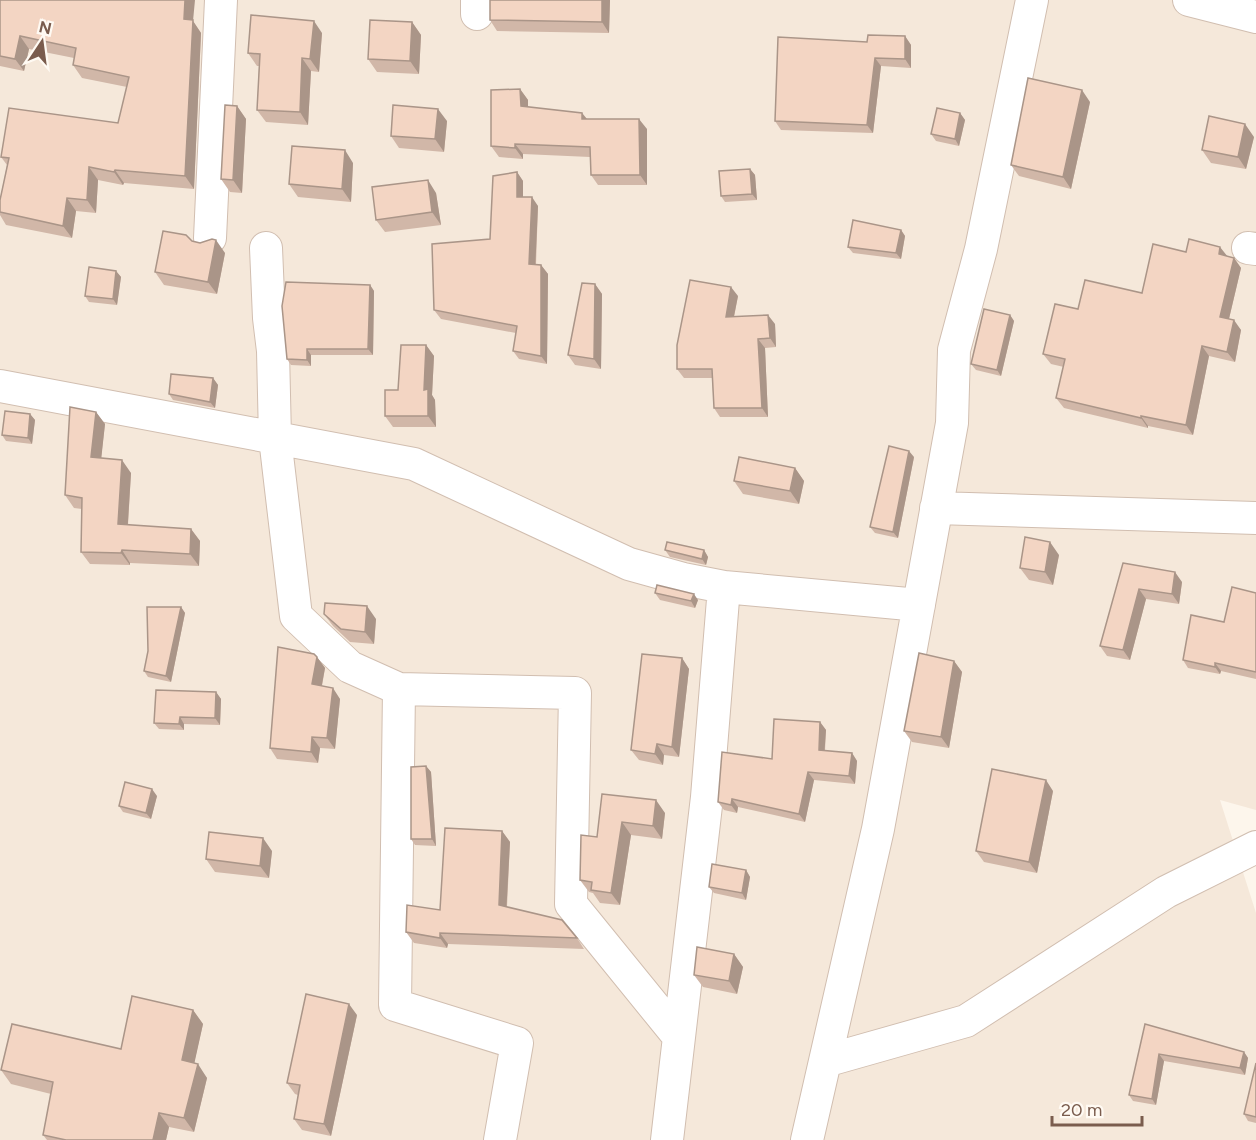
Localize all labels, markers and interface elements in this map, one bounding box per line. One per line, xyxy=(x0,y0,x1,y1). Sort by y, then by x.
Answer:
north arrow xyxy=(12,12,72,72)
text: N xyxy=(37,17,53,39)
scale bar xyxy=(1052,1089,1142,1127)
text: 20 m xyxy=(1061,1099,1102,1121)

